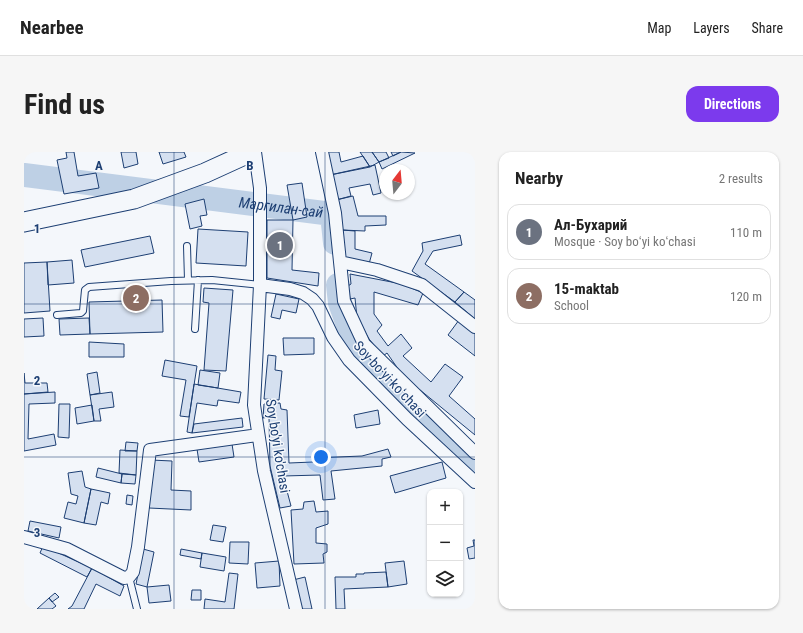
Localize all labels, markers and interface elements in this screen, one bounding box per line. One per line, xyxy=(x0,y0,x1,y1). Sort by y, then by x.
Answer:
text: Nearbee xyxy=(20,16,84,39)
text: Map xyxy=(647,20,671,36)
text: Layers xyxy=(693,20,730,36)
text: Share xyxy=(752,20,783,36)
button: Directions xyxy=(686,86,779,122)
text: Find us xyxy=(24,88,105,121)
text: A xyxy=(95,158,103,173)
text: B xyxy=(246,158,254,173)
north arrow xyxy=(379,164,415,200)
text: Nearby xyxy=(515,168,563,188)
text: 2 results xyxy=(719,171,763,186)
water label: Маргилан-сай xyxy=(238,193,324,222)
text: Ал-Бухарий xyxy=(554,216,627,234)
text: 1 xyxy=(34,221,40,236)
text: 1 xyxy=(526,225,532,240)
text: 110 m xyxy=(730,225,762,240)
pin: 1 xyxy=(267,230,293,260)
text: Mosque · Soy boʻyi koʻchasi xyxy=(554,234,696,249)
text: 15-maktab xyxy=(554,280,619,298)
pin: 2 xyxy=(123,283,149,313)
text: 2 xyxy=(526,289,532,304)
text: 120 m xyxy=(730,289,762,304)
text: School xyxy=(554,298,589,313)
street label: Soy boʻyi koʻchasi xyxy=(351,338,429,420)
text: 2 xyxy=(34,373,41,388)
street label: Soy bo'yi ko'chasi xyxy=(263,398,293,494)
your location xyxy=(311,447,331,467)
map controls xyxy=(427,489,463,597)
button: + xyxy=(427,489,463,525)
text: 3 xyxy=(34,525,40,540)
button: − xyxy=(427,525,463,561)
button: layers xyxy=(427,561,463,597)

